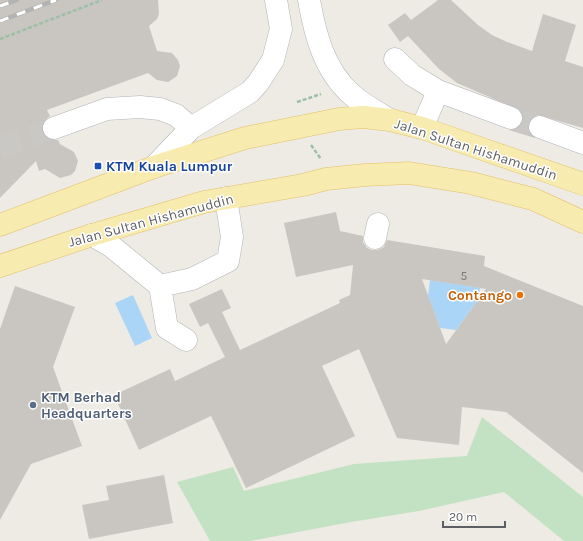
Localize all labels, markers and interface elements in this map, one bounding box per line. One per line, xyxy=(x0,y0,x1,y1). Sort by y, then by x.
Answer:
street label: Jalan Sultan Hishamuddin xyxy=(392,115,559,184)
place label: KTM Kuala Lumpur xyxy=(106,158,233,175)
marker: KTM Kuala Lumpur xyxy=(93,161,103,171)
street label: Jalan Sultan Hishamuddin xyxy=(67,190,236,251)
house number: 5 xyxy=(461,269,468,283)
place label: Contango xyxy=(448,287,512,304)
marker: Contango xyxy=(515,290,525,300)
place label: KTM Berhad Headquarters xyxy=(41,389,132,422)
marker: KTM Berhad Headquarters xyxy=(28,400,38,410)
scale bar xyxy=(443,503,505,529)
text: 20 m xyxy=(449,510,477,524)

